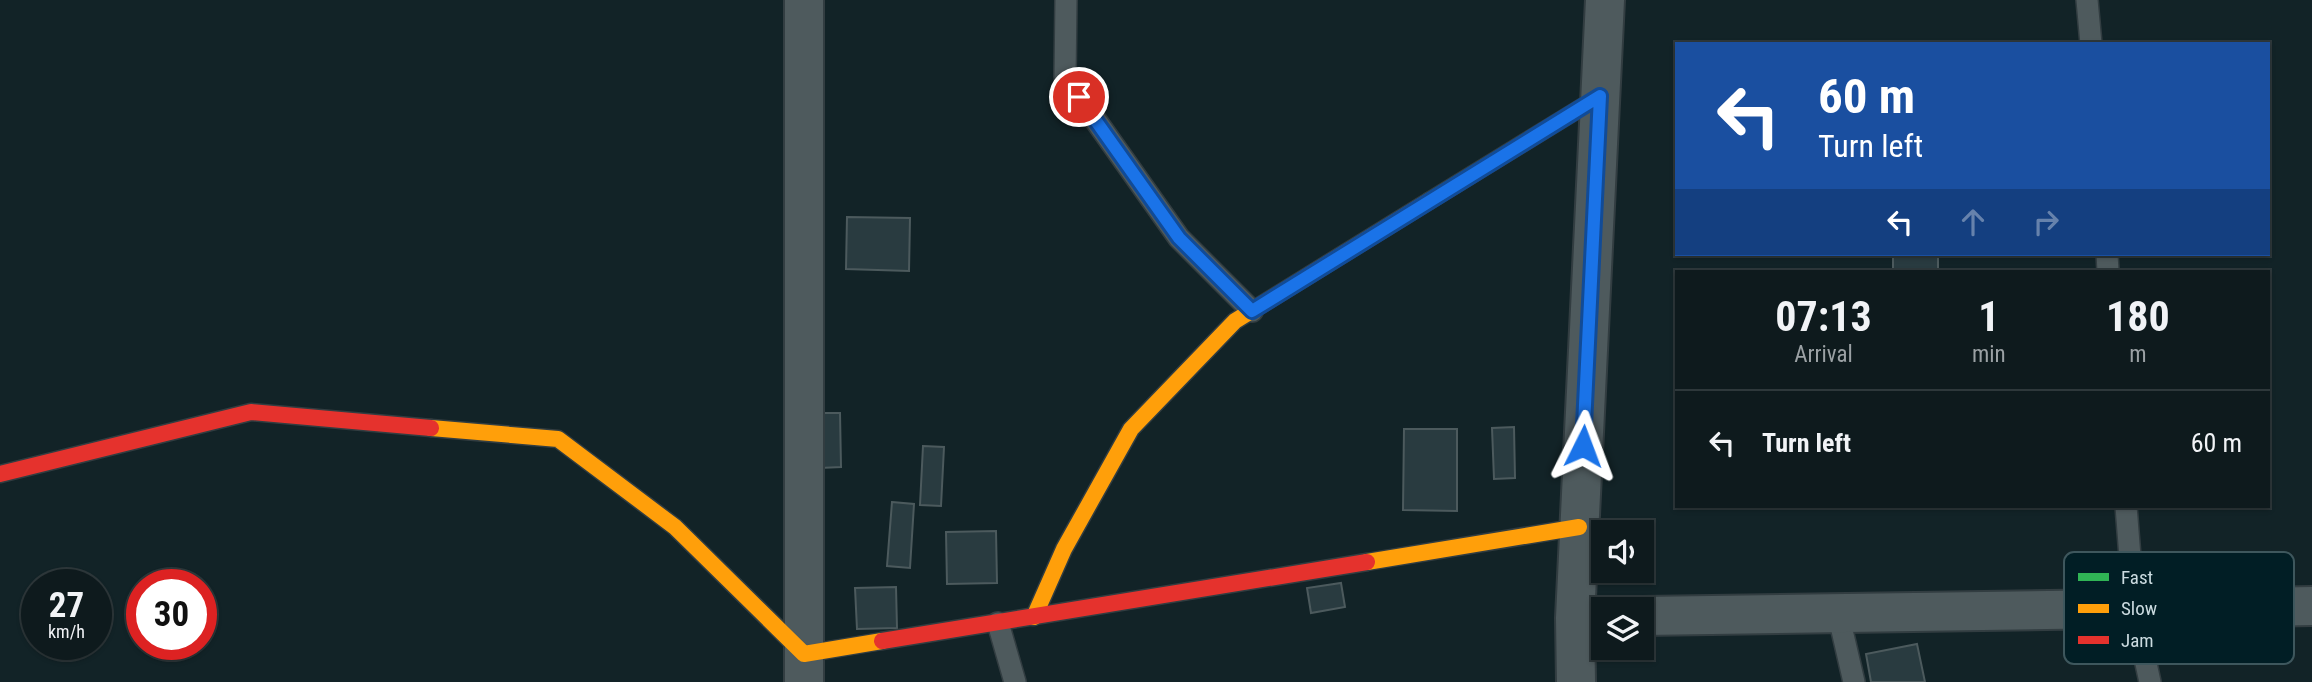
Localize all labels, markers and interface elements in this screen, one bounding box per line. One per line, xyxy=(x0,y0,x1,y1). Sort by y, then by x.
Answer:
pin xyxy=(1049,67,1109,127)
text: 60 m xyxy=(1818,68,1915,125)
icon: left xyxy=(1703,70,1794,161)
icon: arrive xyxy=(1060,78,1098,116)
text: Turn left xyxy=(1818,127,1923,165)
icon: left xyxy=(1881,203,1919,241)
icon: ahead xyxy=(1954,203,1992,241)
icon: right xyxy=(2027,203,2065,241)
text: 07:13 xyxy=(1775,292,1872,341)
text: 1 xyxy=(1978,292,1999,341)
text: 180 xyxy=(2106,292,2170,341)
text: Arrival xyxy=(1794,341,1853,368)
text: min xyxy=(1972,341,2006,368)
text: m xyxy=(2129,341,2146,368)
position arrow xyxy=(1546,409,1620,483)
icon: left xyxy=(1703,424,1741,462)
text: Turn left xyxy=(1762,428,1851,458)
text: 60 m xyxy=(2191,428,2242,458)
map controls xyxy=(1591,520,1654,660)
button: sound xyxy=(1591,520,1654,583)
legend xyxy=(2064,552,2294,664)
text: Fast xyxy=(2121,566,2153,589)
speed limit sign: 30 xyxy=(126,569,217,660)
text: 27 xyxy=(49,585,84,626)
button: layers xyxy=(1591,597,1654,660)
text: Slow xyxy=(2121,597,2157,620)
text: km/h xyxy=(48,621,85,642)
text: Jam xyxy=(2121,629,2154,652)

